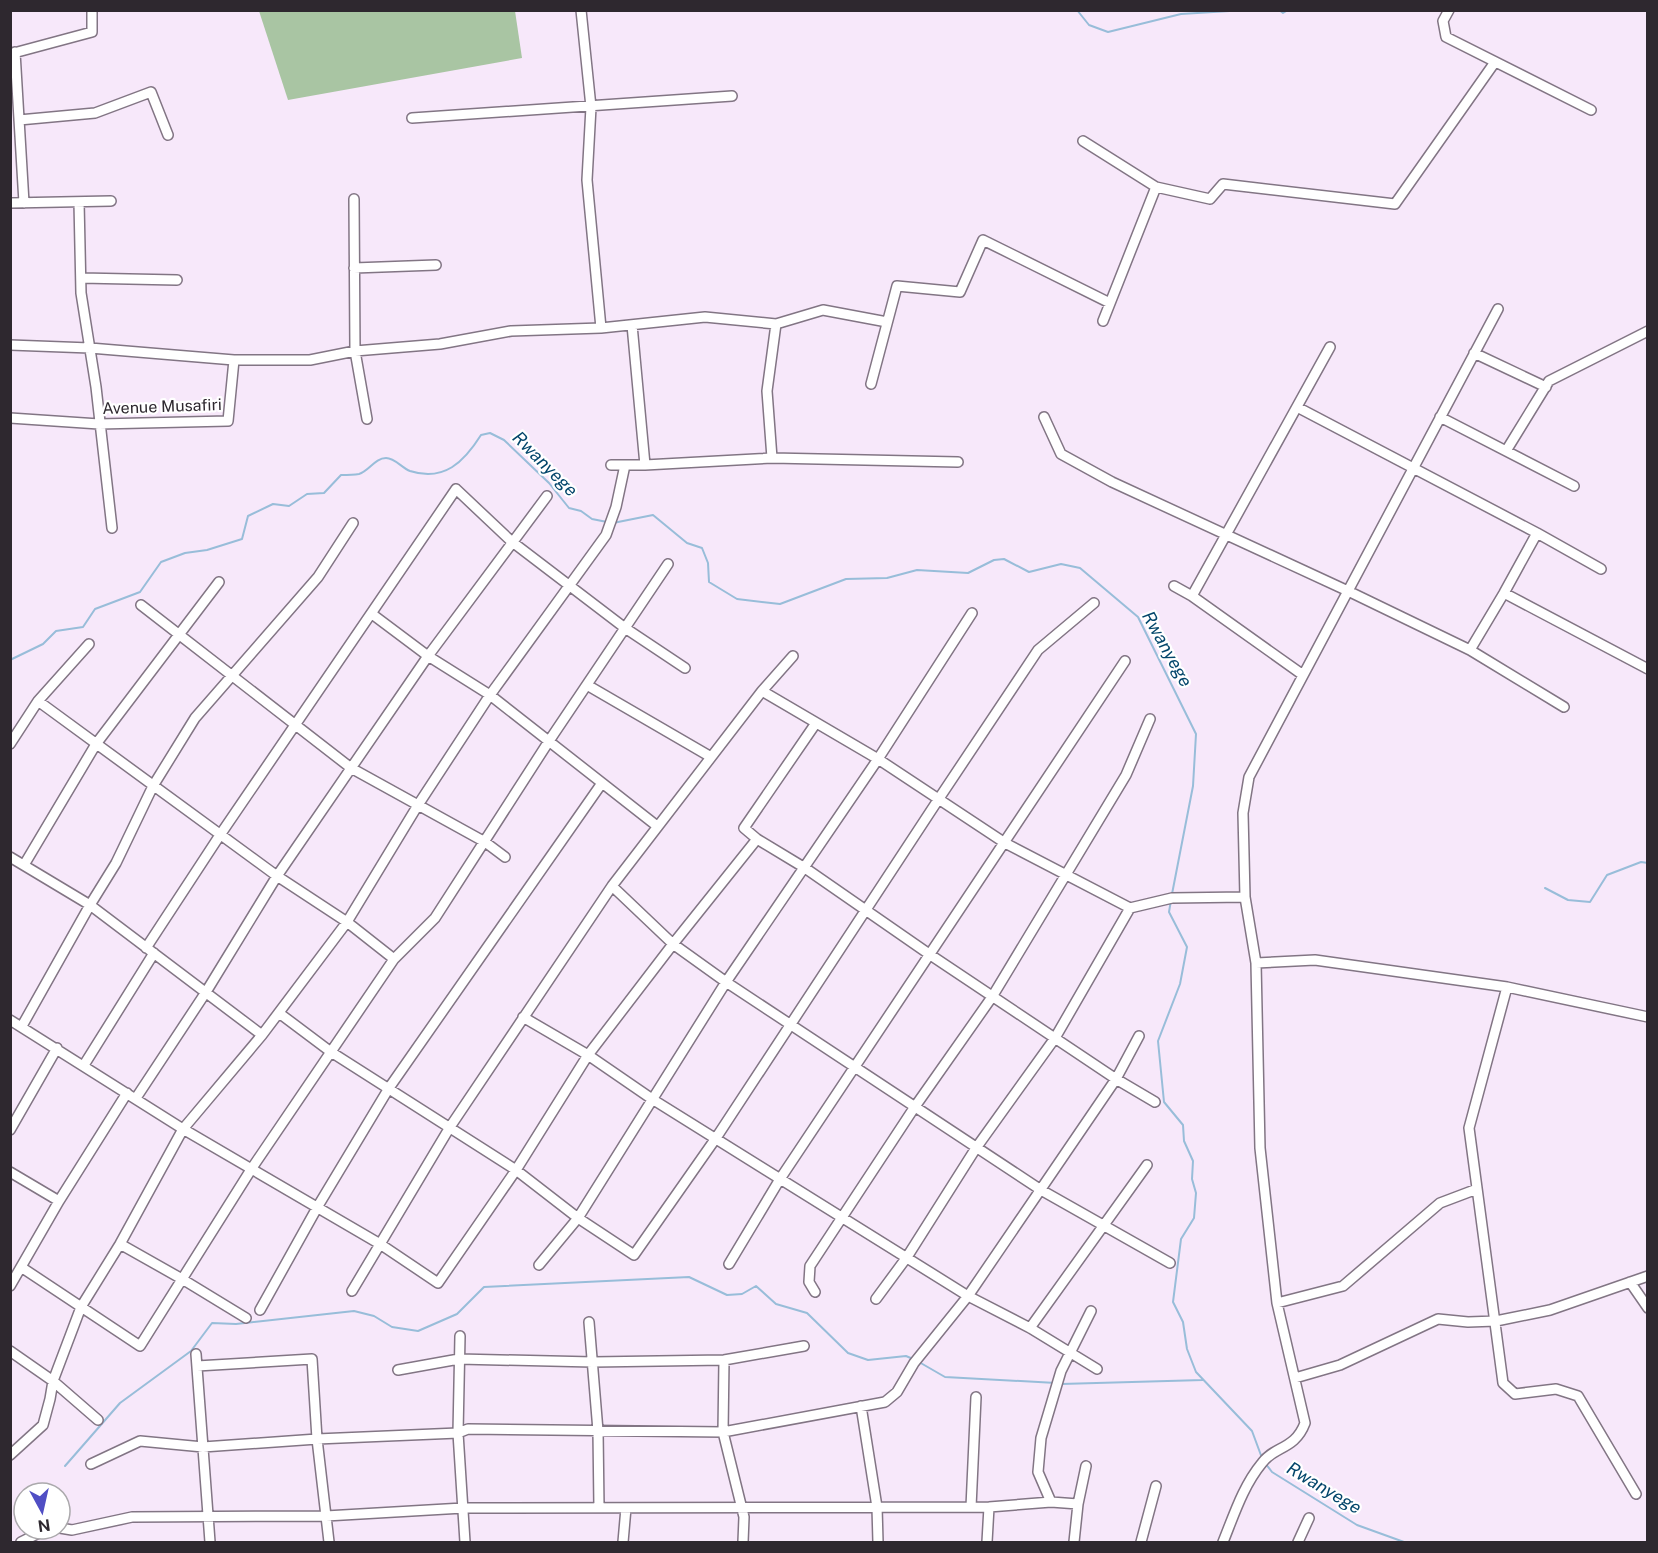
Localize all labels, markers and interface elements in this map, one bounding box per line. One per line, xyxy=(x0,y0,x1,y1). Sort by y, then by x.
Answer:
street label: Avenue Musafiri xyxy=(102,395,222,418)
water label: Rwanyege xyxy=(509,427,582,501)
water label: Rwanyege xyxy=(1138,607,1197,690)
water label: Rwanyege xyxy=(1283,1457,1365,1518)
north arrow xyxy=(12,1481,72,1541)
text: N xyxy=(36,1515,52,1536)

